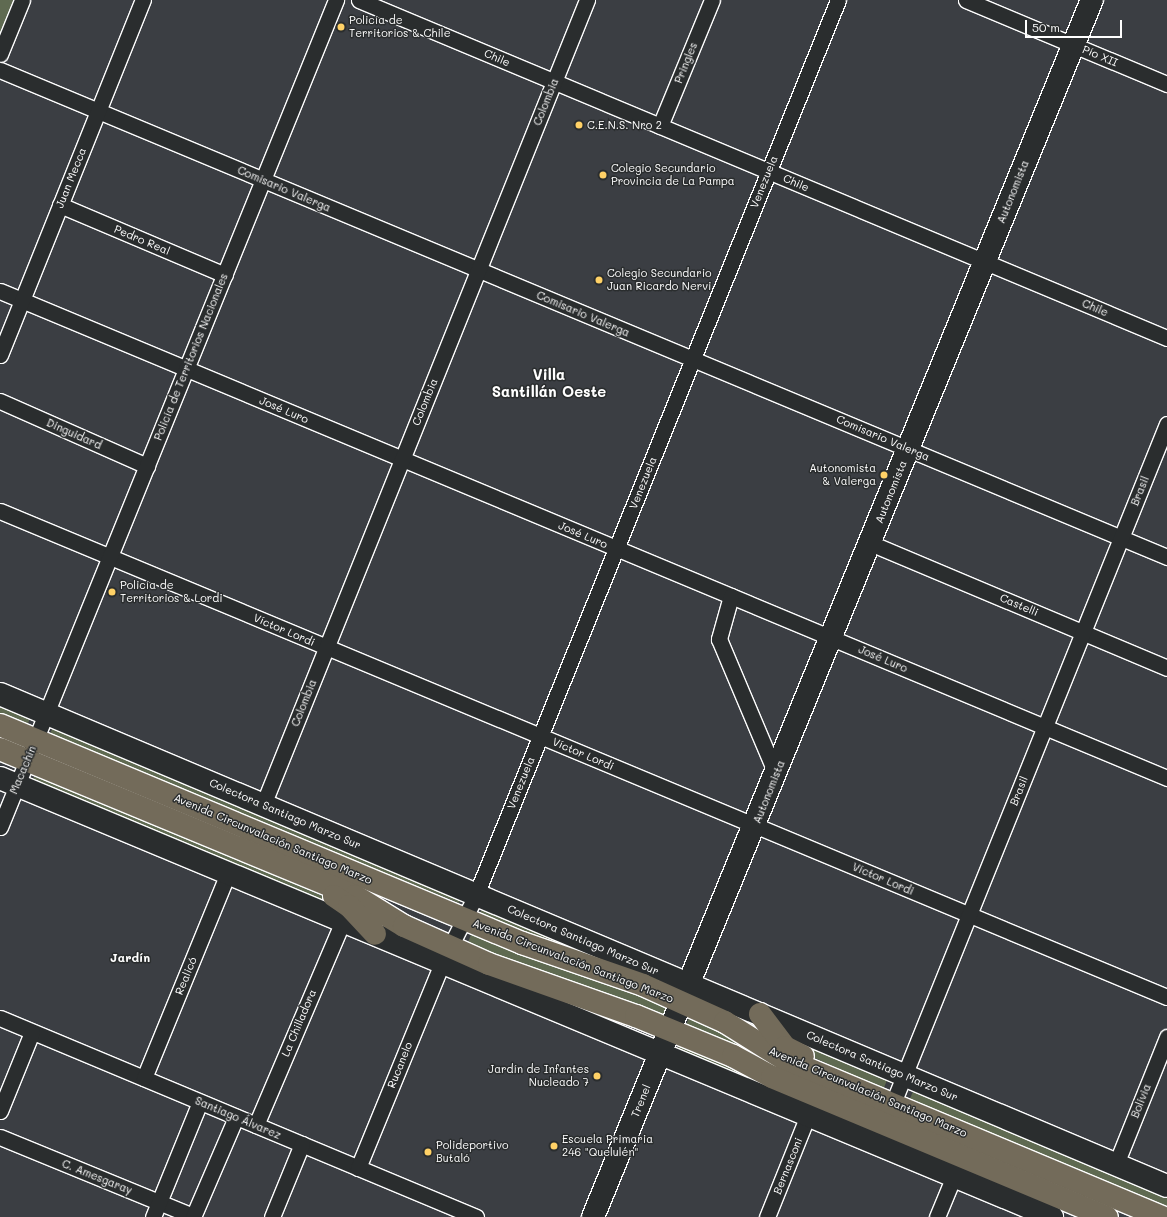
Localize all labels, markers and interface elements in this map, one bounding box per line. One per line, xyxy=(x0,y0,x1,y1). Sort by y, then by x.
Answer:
scale bar xyxy=(1027,12,1124,38)
place label: Policía de Territorios & Chile xyxy=(349,14,450,40)
text: 50 m xyxy=(1032,19,1060,35)
marker: Policía de Territorios & Chile xyxy=(336,22,346,32)
street label: Pringles xyxy=(672,41,700,85)
street label: Pío XII xyxy=(1080,43,1120,69)
street label: Chile xyxy=(482,47,512,69)
street label: Colombia xyxy=(531,77,561,127)
place label: C.E.N.S. Nro 2 xyxy=(587,118,662,132)
marker: C.E.N.S. Nro 2 xyxy=(574,120,584,130)
street label: Juan Mecca xyxy=(53,146,89,210)
street label: Venezuela xyxy=(748,154,780,210)
street label: Autonomista xyxy=(994,159,1032,225)
place label: Colegio Secundario Provincia de La Pampa xyxy=(611,162,735,188)
street label: Comisario Valerga xyxy=(235,163,333,215)
marker: Colegio Secundario Provincia de La Pampa xyxy=(598,170,608,180)
street label: Chile xyxy=(781,172,811,194)
street label: Pedro Real xyxy=(112,222,172,258)
place label: Colegio Secundario Juan Ricardo Nervi xyxy=(607,267,712,293)
street label: Policía de Territorios Nacionales xyxy=(151,271,231,443)
marker: Colegio Secundario Juan Ricardo Nervi xyxy=(594,275,604,285)
street label: Comisario Valerga xyxy=(534,288,632,340)
street label: Chile xyxy=(1080,297,1110,319)
district label: Villa Santillán Oeste xyxy=(492,365,606,400)
street label: Colombia xyxy=(410,377,440,427)
street label: José Luro xyxy=(257,394,311,426)
street label: Comisario Valerga xyxy=(834,412,932,464)
street label: Dinguidard xyxy=(44,416,104,452)
street label: Venezuela xyxy=(627,455,659,511)
street label: Autonomista xyxy=(872,459,910,525)
place label: Autonomista & Valerga xyxy=(809,462,876,488)
marker: Autonomista & Valerga xyxy=(879,470,889,480)
street label: Brasil xyxy=(1128,474,1152,508)
street label: José Luro xyxy=(556,519,610,551)
place label: Policía de Territorios & Lordi xyxy=(120,579,223,605)
marker: Policía de Territorios & Lordi xyxy=(107,587,117,597)
street label: Castelli xyxy=(998,591,1040,619)
street label: Víctor Lordi xyxy=(251,611,317,649)
street label: José Luro xyxy=(856,643,910,675)
street label: Colombia xyxy=(289,678,319,728)
street label: Víctor Lordi xyxy=(550,735,616,773)
street label: Macachín xyxy=(7,744,39,796)
street label: Venezuela xyxy=(505,755,537,811)
street label: Autonomista xyxy=(750,759,788,825)
street label: Brasil xyxy=(1007,774,1031,808)
street label: Colectora Santiago Marzo Sur xyxy=(207,776,363,852)
street label: Avenida Circunvalación Santiago Marzo xyxy=(172,791,374,887)
street label: Víctor Lordi xyxy=(850,860,916,898)
street label: Colectora Santiago Marzo Sur xyxy=(505,902,661,978)
street label: Avenida Circunvalación Santiago Marzo xyxy=(471,917,675,1005)
district label: Jardín xyxy=(110,951,150,965)
street label: Realicó xyxy=(172,955,200,997)
street label: La Chilladora xyxy=(279,987,319,1059)
street label: Colectora Santiago Marzo Sur xyxy=(804,1028,960,1104)
street label: Rucanelo xyxy=(385,1040,415,1090)
street label: Avenida Circunvalación Santiago Marzo xyxy=(767,1044,969,1140)
place label: Jardín de Infantes Nucleado 7 xyxy=(488,1063,589,1089)
marker: Jardín de Infantes Nucleado 7 xyxy=(592,1071,602,1081)
street label: Bolivia xyxy=(1128,1082,1154,1120)
street label: Trenel xyxy=(628,1083,654,1119)
street label: Santiago Álvarez xyxy=(193,1094,283,1142)
place label: Escuela Primaria 246 "Quelulén" xyxy=(562,1133,653,1159)
street label: Bernasconi xyxy=(771,1136,805,1196)
place label: Polideportivo Butaló xyxy=(436,1139,509,1165)
marker: Escuela Primaria 246 "Quelulén" xyxy=(549,1141,559,1151)
marker: Polideportivo Butaló xyxy=(423,1147,433,1157)
street label: C. Amesgaray xyxy=(60,1157,134,1197)

